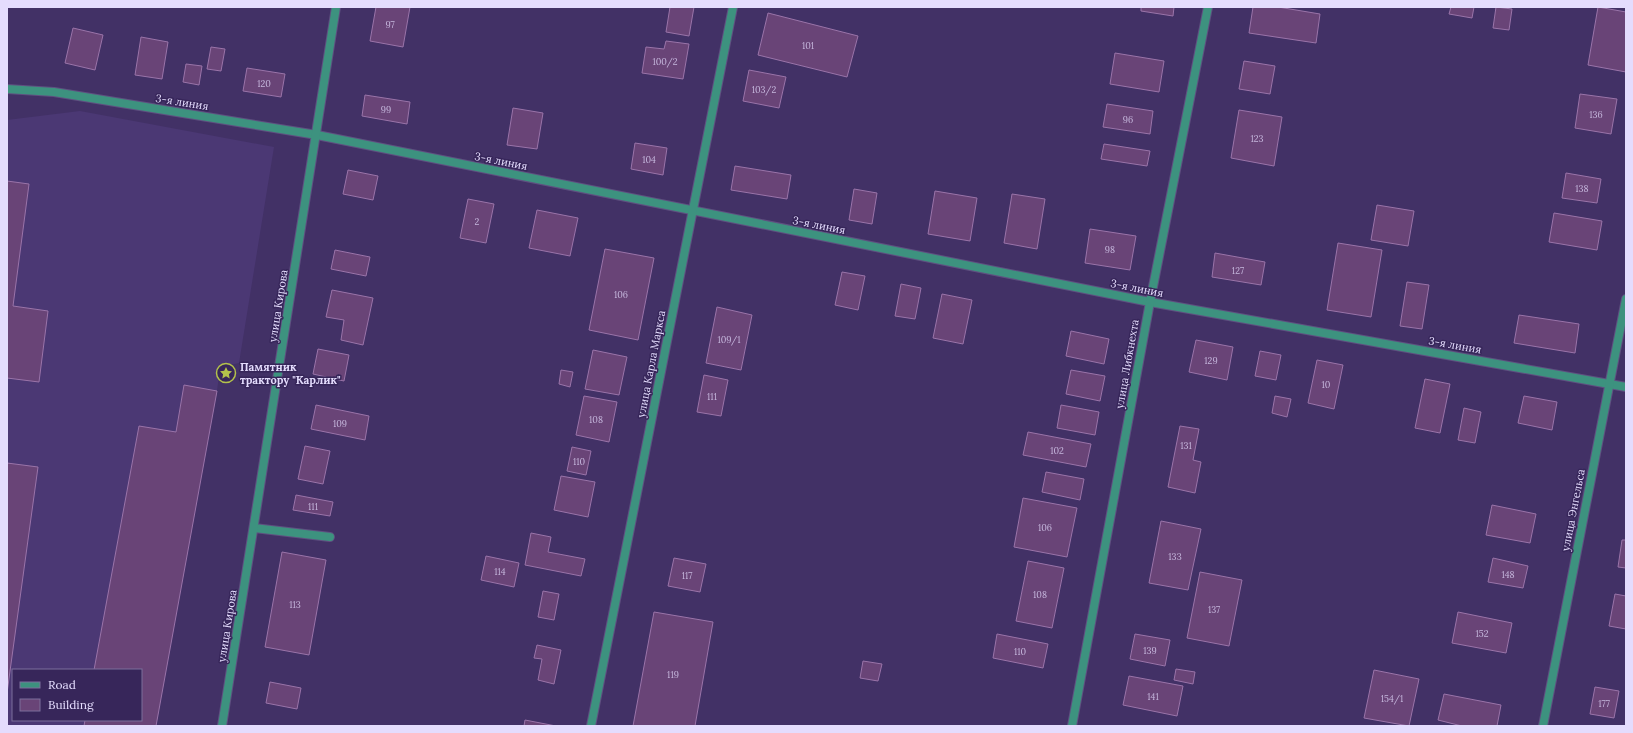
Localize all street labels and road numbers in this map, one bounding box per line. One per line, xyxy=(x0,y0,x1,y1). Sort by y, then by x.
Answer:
street label: 3-я линия xyxy=(154,91,210,113)
street label: 3-я линия xyxy=(473,149,529,173)
street label: 3-я линия xyxy=(791,213,847,237)
street label: улица Кирова xyxy=(265,268,291,343)
street label: 3-я линия xyxy=(1109,276,1165,300)
street label: улица Карла Маркса xyxy=(634,309,668,419)
street label: улица Либкнехта xyxy=(1112,318,1142,410)
street label: 3-я линия xyxy=(1427,333,1483,357)
street label: улица Энгельса xyxy=(1558,467,1588,552)
street label: улица Кирова xyxy=(214,588,240,663)

